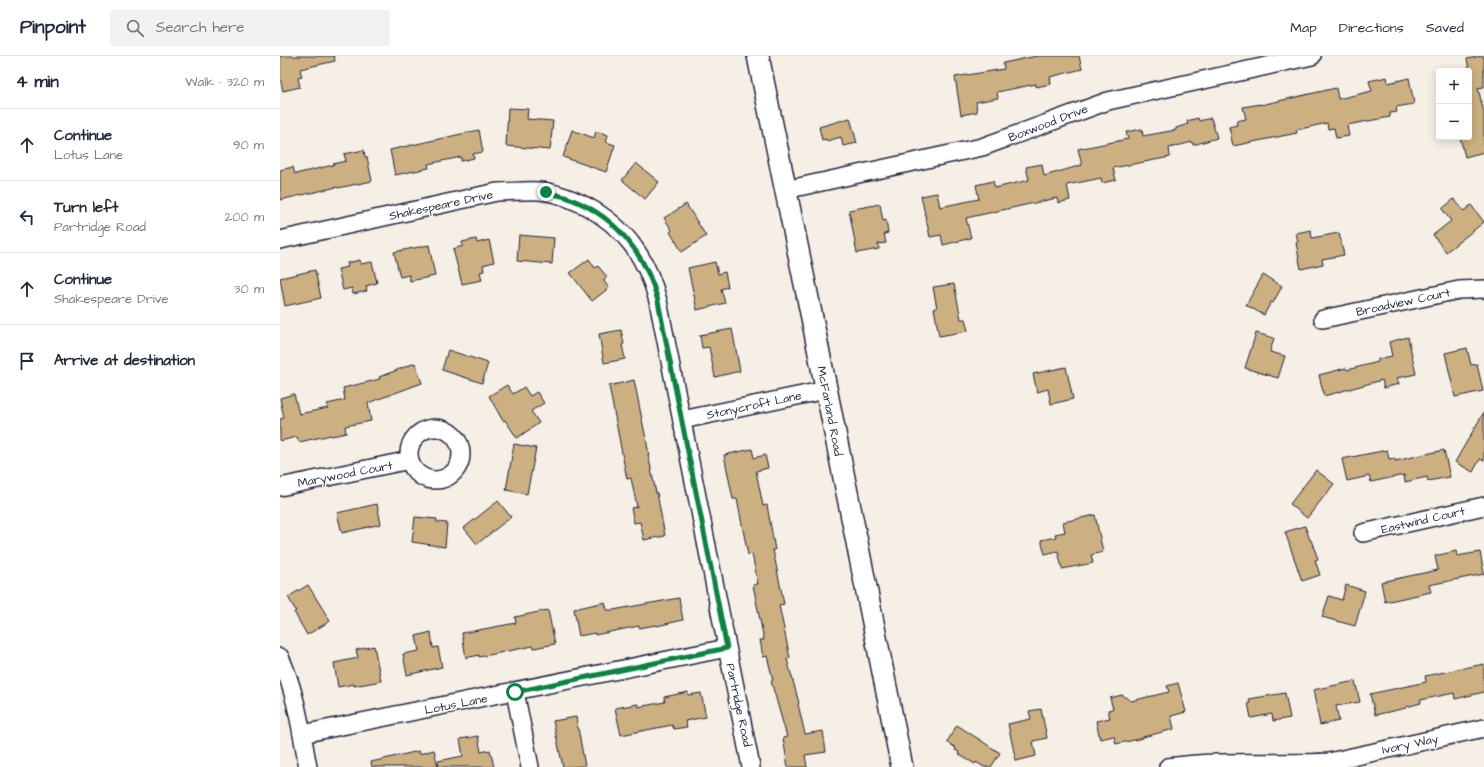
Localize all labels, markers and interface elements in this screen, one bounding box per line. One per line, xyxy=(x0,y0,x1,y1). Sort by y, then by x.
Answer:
search box xyxy=(110,10,390,46)
text: Pinpoint xyxy=(20,14,86,41)
icon: search xyxy=(124,17,146,39)
text: Search here xyxy=(156,17,244,38)
text: Map xyxy=(1290,18,1317,38)
text: Directions xyxy=(1339,18,1404,38)
text: Saved xyxy=(1426,18,1464,38)
map controls xyxy=(1436,68,1472,140)
button: + xyxy=(1436,68,1472,104)
text: 4 min xyxy=(16,70,59,94)
text: Walk · 320 m xyxy=(185,73,264,91)
street label: Boxwood Drive xyxy=(1006,100,1091,146)
button: − xyxy=(1436,104,1472,140)
text: Continue xyxy=(54,125,112,146)
icon: ahead xyxy=(16,134,38,156)
text: 90 m xyxy=(233,136,264,154)
text: Lotus Lane xyxy=(54,146,123,164)
route end xyxy=(537,183,555,201)
street label: Shakespeare Drive xyxy=(388,186,495,225)
text: Turn left xyxy=(54,197,118,218)
icon: left xyxy=(16,206,38,228)
text: 200 m xyxy=(225,208,264,226)
text: Partridge Road xyxy=(54,218,146,236)
text: Continue xyxy=(54,269,112,290)
icon: ahead xyxy=(16,278,38,300)
text: 30 m xyxy=(234,280,264,298)
street label: Broadview Court xyxy=(1354,284,1452,321)
text: Shakespeare Drive xyxy=(54,290,169,308)
icon: arrive xyxy=(16,350,38,372)
text: Arrive at destination xyxy=(54,350,195,371)
street label: McFarland Road xyxy=(812,365,847,457)
street label: Stonycroft Lane xyxy=(705,387,804,425)
street label: Marywood Court xyxy=(296,457,394,493)
street label: Eastwind Court xyxy=(1380,503,1467,538)
street label: Partridge Road xyxy=(720,662,756,749)
route start xyxy=(506,683,524,701)
street label: Lotus Lane xyxy=(423,690,489,719)
street label: Ivory Way xyxy=(1381,730,1440,760)

